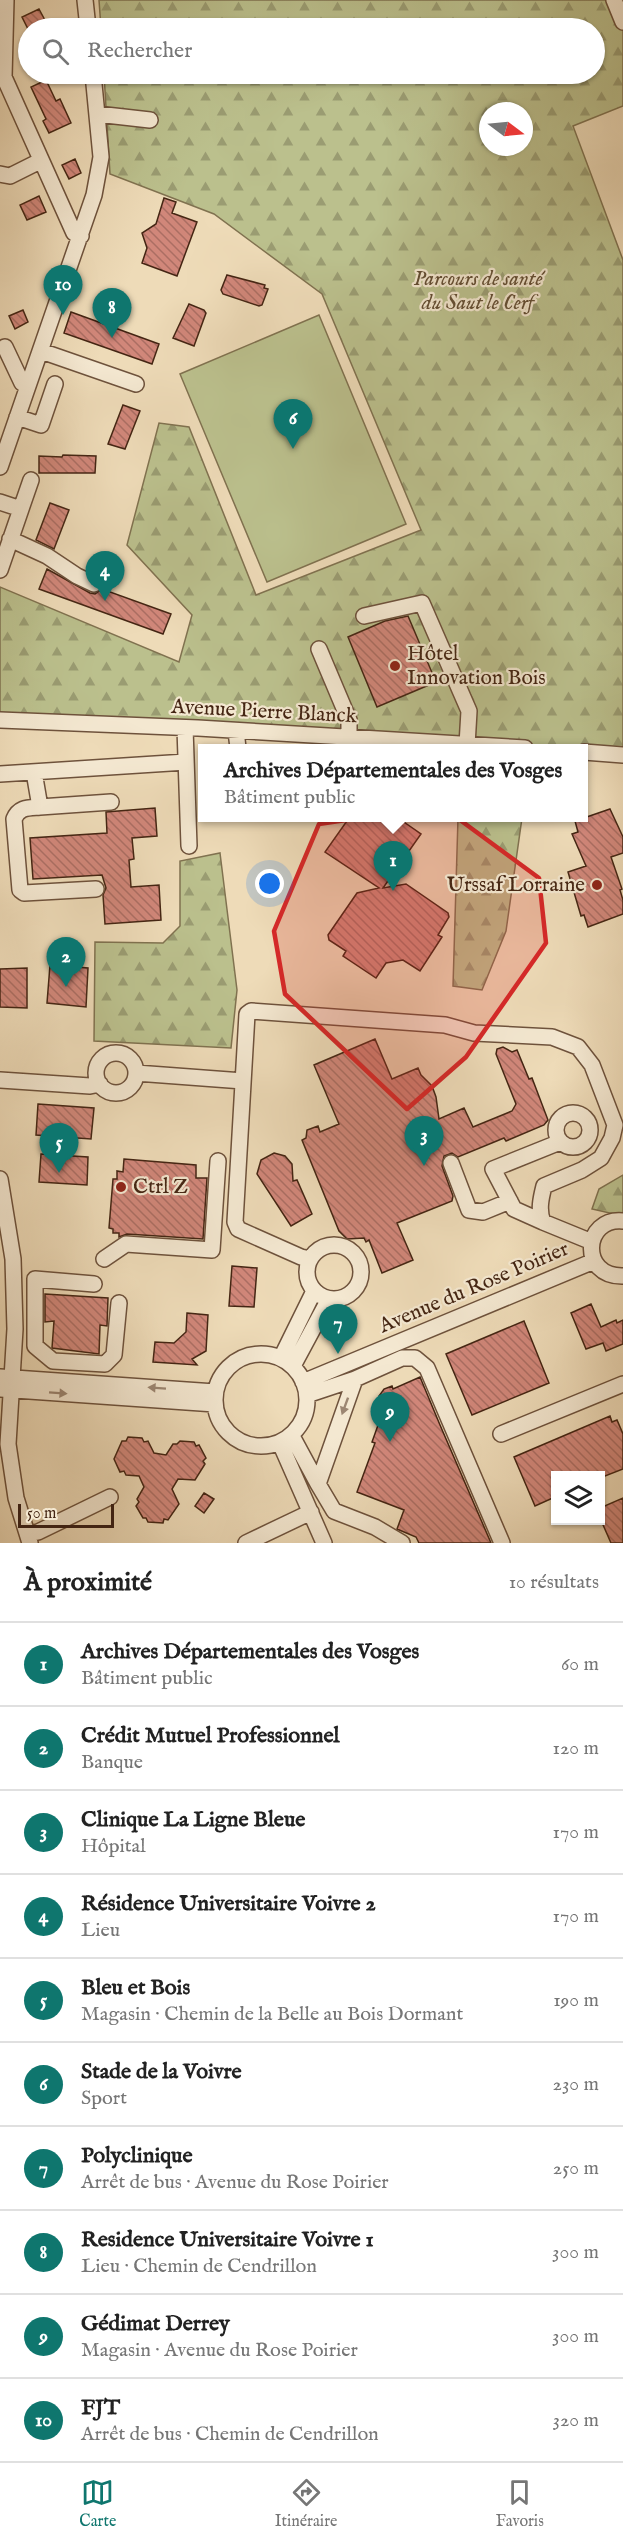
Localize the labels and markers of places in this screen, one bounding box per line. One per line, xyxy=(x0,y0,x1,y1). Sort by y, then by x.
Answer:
pin: 10 xyxy=(44,266,82,315)
pin: 8 xyxy=(92,288,132,338)
pin: 6 xyxy=(274,400,312,449)
pin: 4 xyxy=(86,552,124,601)
place label: Hôtel Innovation Bois xyxy=(407,641,546,692)
marker: Hôtel Innovation Bois xyxy=(388,659,402,673)
pin: 1 xyxy=(374,842,412,891)
place label: Urssaf Lorraine xyxy=(447,872,585,899)
marker: Urssaf Lorraine xyxy=(590,878,604,892)
pin: 2 xyxy=(46,938,86,987)
pin: 3 xyxy=(404,1116,444,1166)
pin: 5 xyxy=(40,1124,78,1173)
place label: Ctrl Z xyxy=(133,1174,188,1201)
marker: Ctrl Z xyxy=(114,1180,128,1194)
pin: 7 xyxy=(318,1304,358,1354)
pin: 9 xyxy=(370,1392,410,1442)

